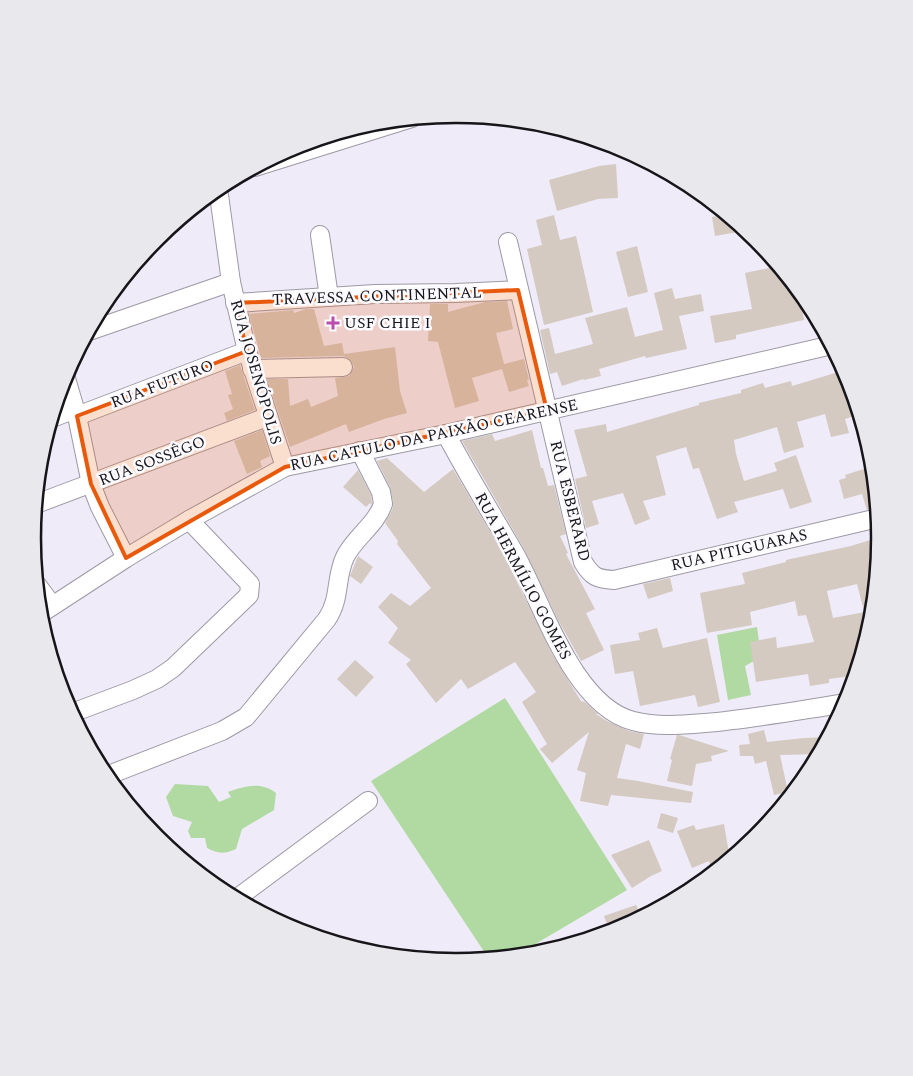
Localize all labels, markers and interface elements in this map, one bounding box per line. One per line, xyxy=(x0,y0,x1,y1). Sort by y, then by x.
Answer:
street label: TRAVESSA CONTINENTAL xyxy=(272,280,482,312)
street label: RUA JOSENÓPOLIS xyxy=(224,297,288,447)
place label: USF CHIE I xyxy=(344,311,431,335)
marker: USF CHIE I xyxy=(326,316,340,330)
street label: RUA FUTURO xyxy=(107,353,217,415)
street label: RUA CATULO DA PAIXÃO CEARENSE xyxy=(288,393,580,477)
street label: RUA SOSSÊGO xyxy=(95,430,209,492)
street label: RUA ESBERARD xyxy=(543,438,597,564)
street label: RUA HERMÍLIO GOMES xyxy=(469,488,577,664)
street label: RUA PITIGUARAS xyxy=(668,523,810,577)

